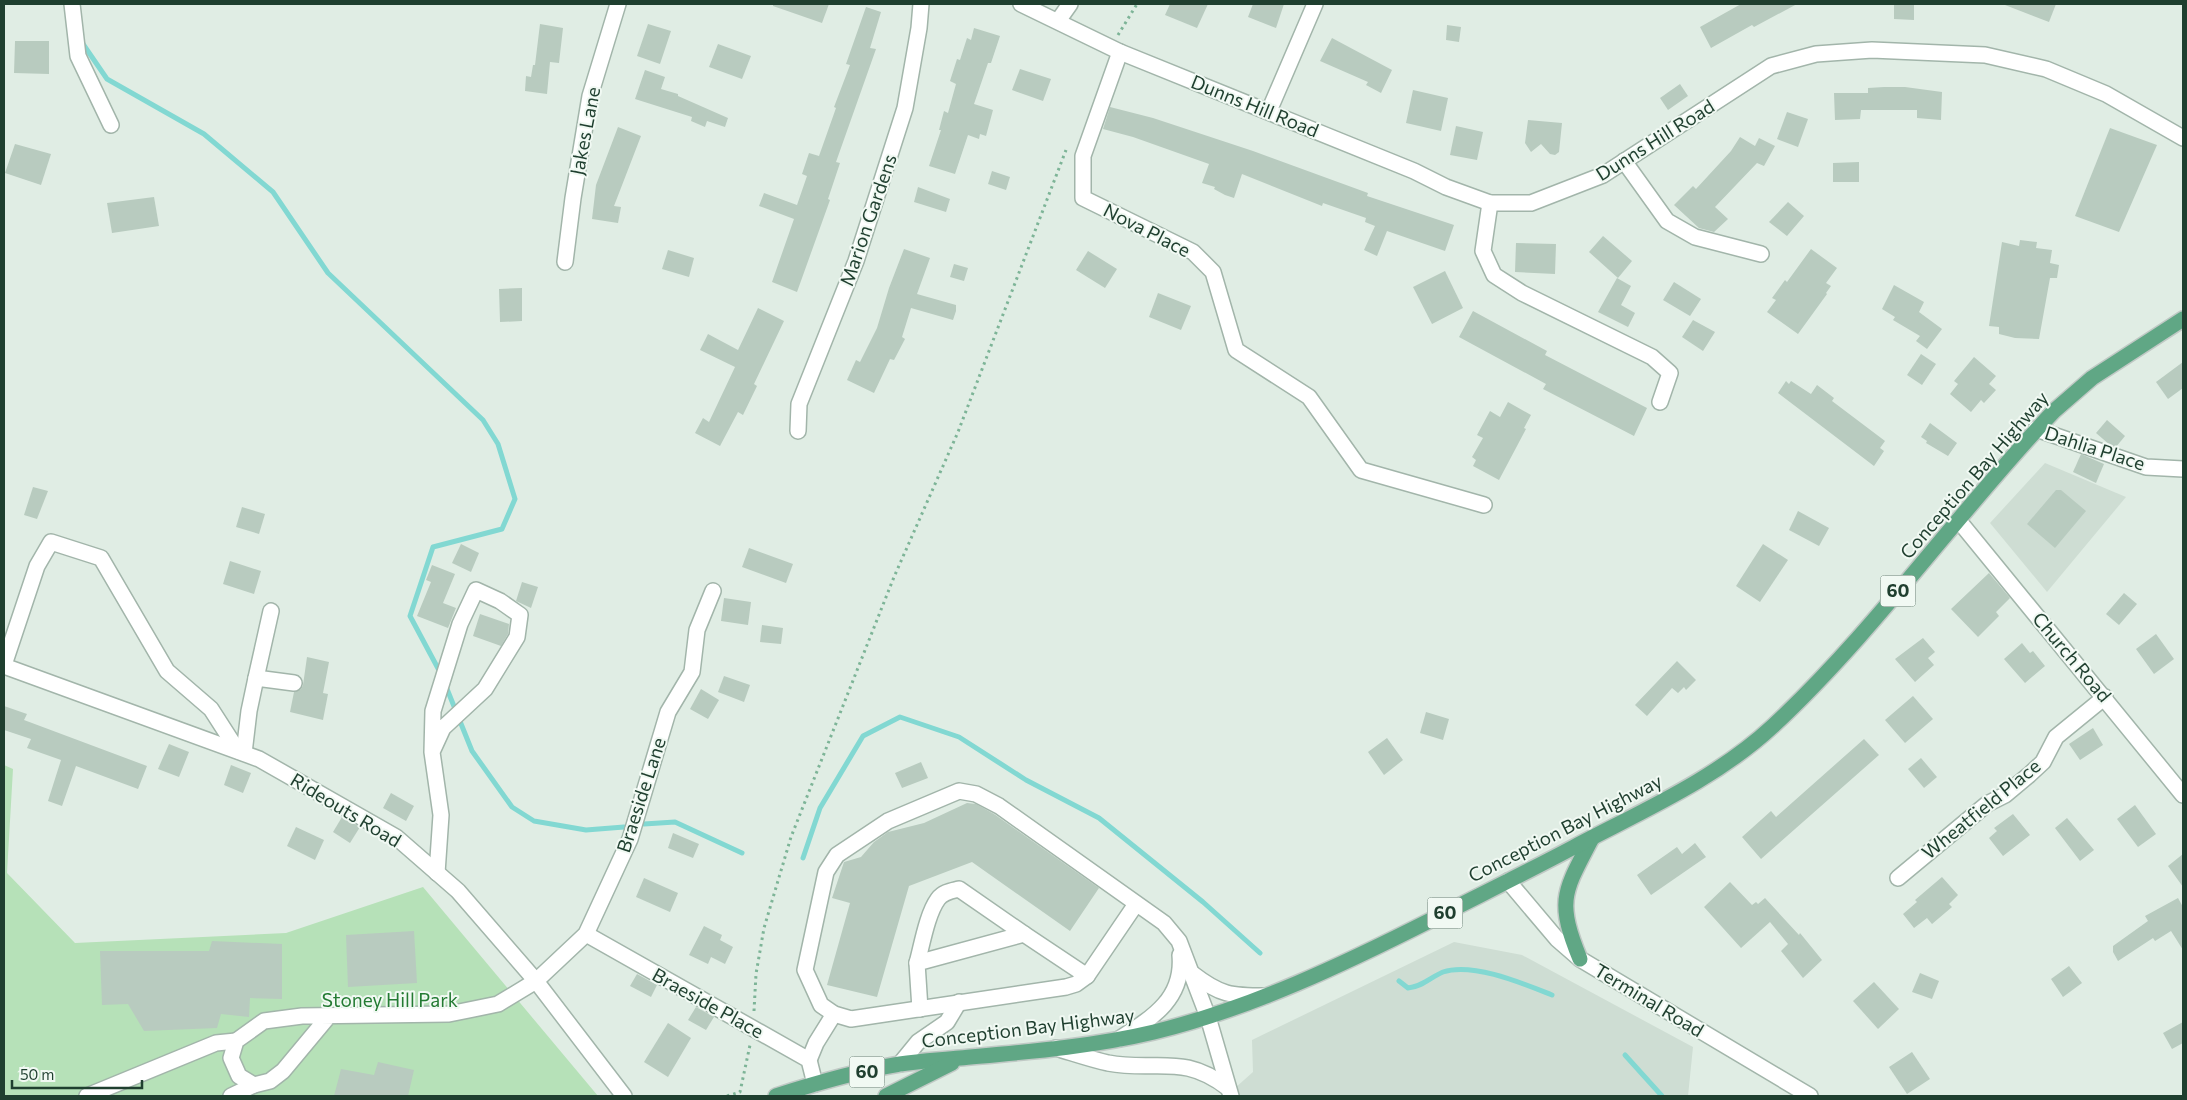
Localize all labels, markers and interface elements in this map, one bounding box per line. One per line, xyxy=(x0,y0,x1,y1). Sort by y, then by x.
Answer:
street label: Dunns Hill Road xyxy=(1188,70,1322,142)
street label: Jakes Lane xyxy=(565,85,604,177)
street label: Dunns Hill Road xyxy=(1591,94,1718,185)
street label: Marion Gardens xyxy=(834,151,901,289)
street label: Nova Place xyxy=(1100,198,1195,261)
street label: Conception Bay Highway xyxy=(1895,386,2053,563)
street label: Dahlia Place xyxy=(2042,420,2148,475)
road number: 60 xyxy=(1880,576,1916,606)
street label: Church Road xyxy=(2028,607,2117,706)
street label: Braeside Lane xyxy=(611,734,670,855)
street label: Wheatfield Place xyxy=(1917,754,2045,863)
street label: Rideouts Road xyxy=(287,768,406,852)
street label: Conception Bay Highway xyxy=(1464,769,1666,886)
road number: 60 xyxy=(1428,898,1462,928)
street label: Terminal Road xyxy=(1590,958,1708,1041)
street label: Braeside Place xyxy=(648,962,768,1043)
park label: Stoney Hill Park xyxy=(322,988,458,1011)
street label: Conception Bay Highway xyxy=(920,1003,1136,1052)
road number: 60 xyxy=(850,1056,884,1088)
scale bar xyxy=(12,1058,142,1090)
text: 50 m xyxy=(20,1065,54,1083)

